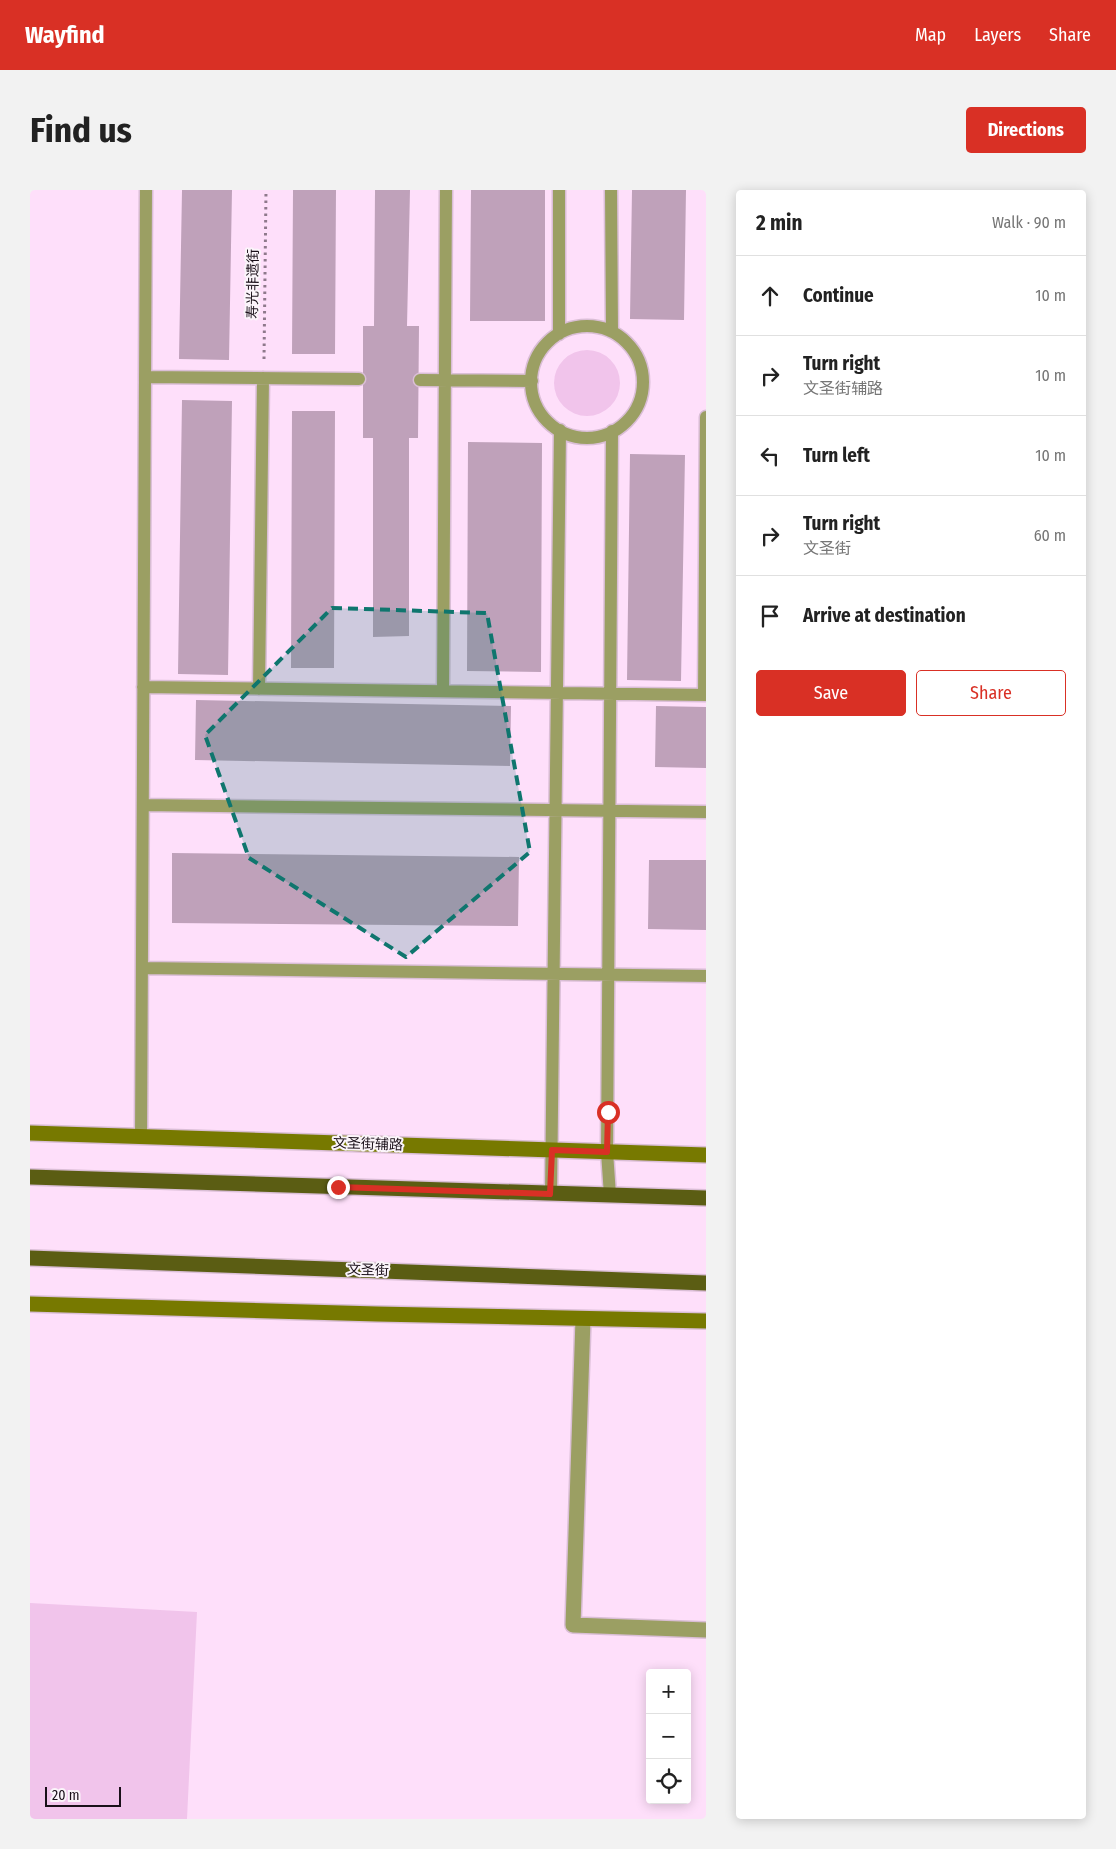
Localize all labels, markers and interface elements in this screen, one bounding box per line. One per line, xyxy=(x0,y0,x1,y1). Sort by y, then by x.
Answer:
text: Wayfind xyxy=(25,21,105,49)
text: Map xyxy=(915,24,946,46)
text: Layers xyxy=(974,24,1021,46)
text: Share xyxy=(1049,24,1091,46)
button: Directions xyxy=(966,107,1086,153)
text: Find us xyxy=(30,109,132,151)
text: 2 min xyxy=(756,210,803,236)
text: Walk · 90 m xyxy=(992,213,1066,232)
street label: 寿光非遗街 xyxy=(244,249,262,319)
icon: ahead xyxy=(756,282,784,310)
text: Continue xyxy=(803,284,874,307)
text: 10 m xyxy=(1035,286,1066,305)
text: Turn right xyxy=(803,352,880,375)
icon: right xyxy=(756,362,784,390)
text: 10 m xyxy=(1035,366,1066,385)
text: 文圣街辅路 xyxy=(803,379,883,398)
icon: left xyxy=(756,442,784,470)
text: Turn left xyxy=(803,444,870,467)
text: 10 m xyxy=(1035,446,1066,465)
text: Turn right xyxy=(803,512,880,535)
icon: right xyxy=(756,522,784,550)
text: 60 m xyxy=(1034,526,1066,545)
text: 文圣街 xyxy=(803,539,851,558)
icon: arrive xyxy=(756,602,784,630)
text: Arrive at destination xyxy=(803,604,966,627)
button: Save xyxy=(756,670,906,716)
button: Share xyxy=(916,670,1066,716)
route start xyxy=(597,1101,620,1124)
street label: 文圣街辅路 xyxy=(333,1134,403,1154)
route end xyxy=(327,1176,350,1199)
street label: 文圣街 xyxy=(347,1261,389,1279)
map controls xyxy=(646,1669,691,1804)
button: + xyxy=(646,1669,691,1714)
button: − xyxy=(646,1714,691,1759)
button: locate xyxy=(646,1759,691,1804)
scale bar xyxy=(45,1784,121,1807)
text: 20 m xyxy=(52,1787,80,1804)

